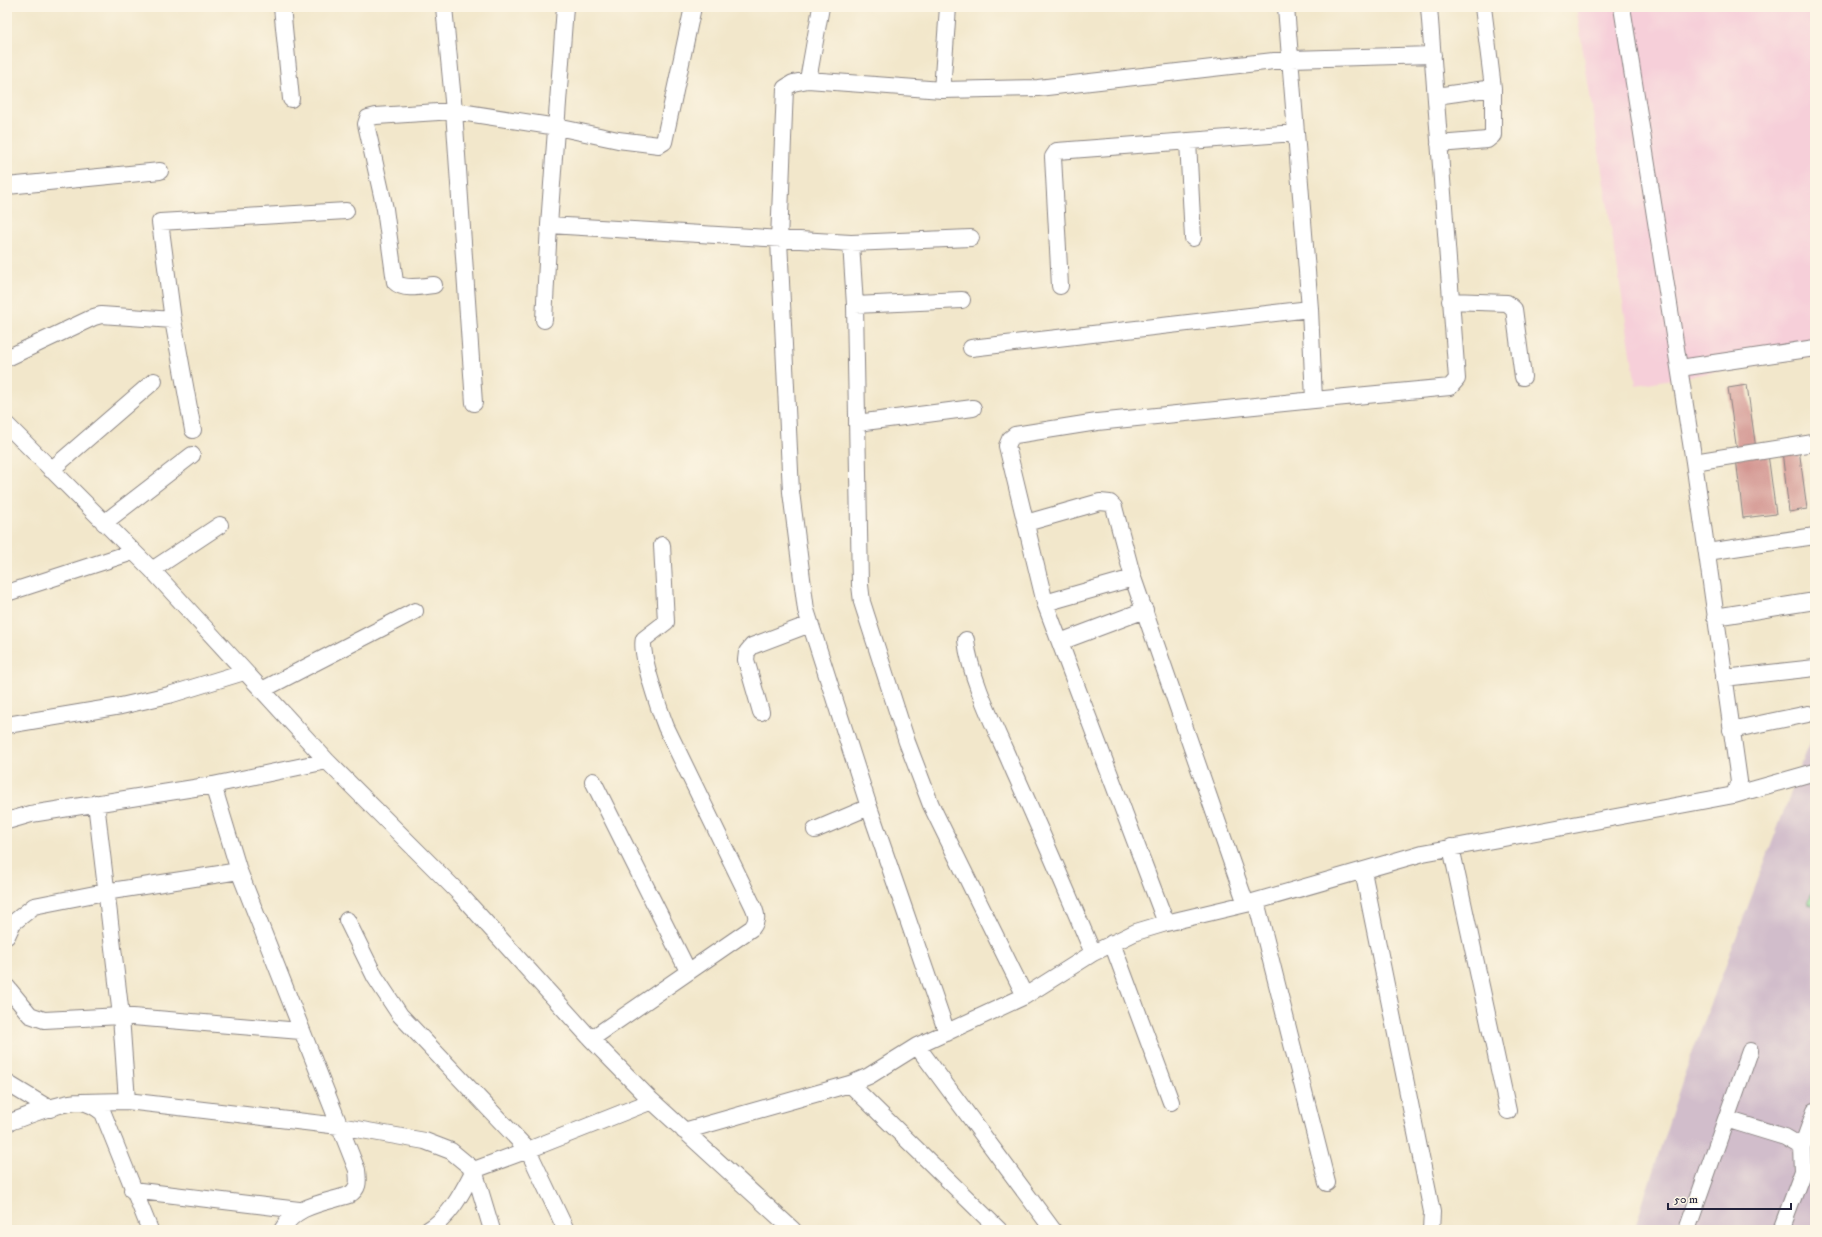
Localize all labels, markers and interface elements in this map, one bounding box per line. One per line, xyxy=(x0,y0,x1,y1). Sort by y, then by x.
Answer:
scale bar xyxy=(1668,1185,1791,1211)
text: 50 m xyxy=(1674,1192,1698,1207)

